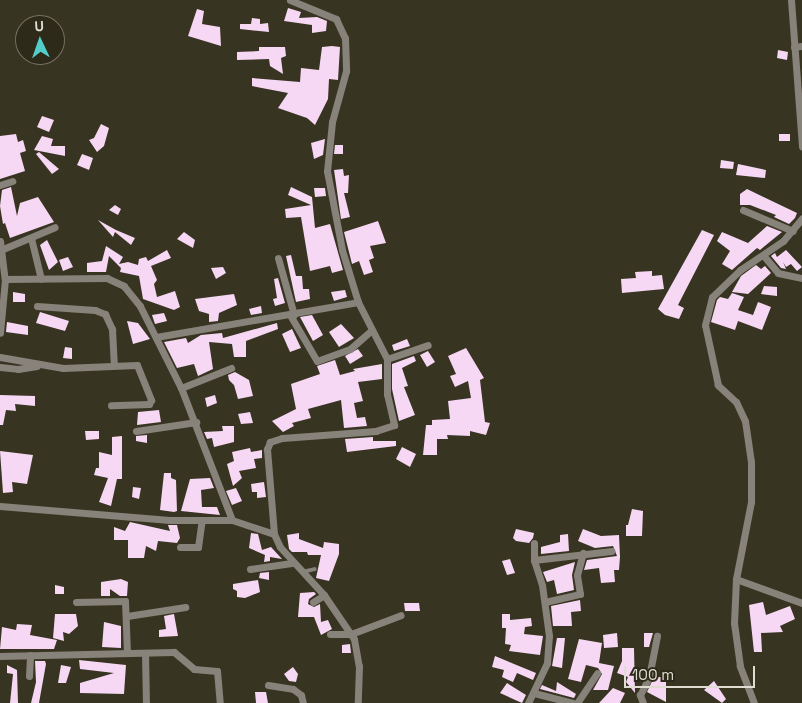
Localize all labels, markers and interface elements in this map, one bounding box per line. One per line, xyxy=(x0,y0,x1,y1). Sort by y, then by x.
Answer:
north arrow xyxy=(15,15,65,65)
text: U xyxy=(34,17,44,35)
scale bar xyxy=(627,656,758,688)
text: 100 m xyxy=(632,665,674,684)

